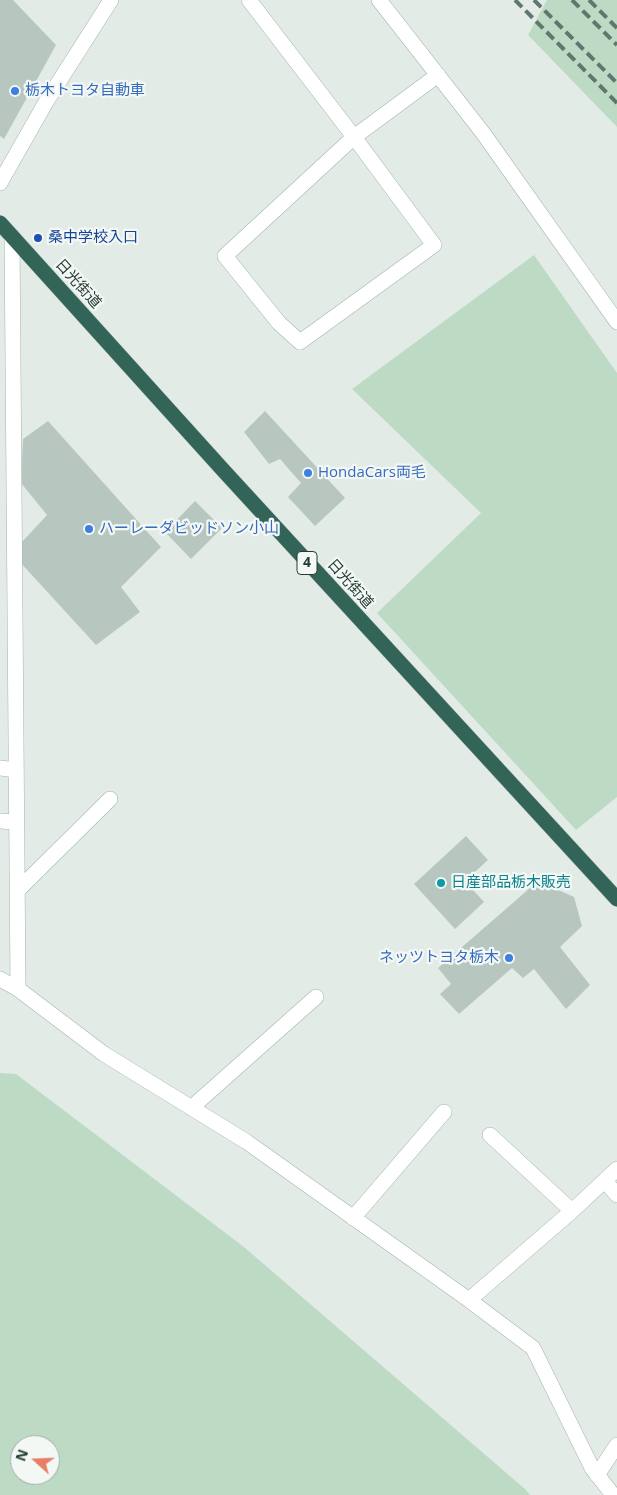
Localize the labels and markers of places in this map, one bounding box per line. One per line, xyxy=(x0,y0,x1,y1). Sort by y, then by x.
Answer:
place label: 栃木トヨタ自動車 xyxy=(25,82,145,100)
marker: 栃木トヨタ自動車 xyxy=(9,85,21,97)
place label: 桑中学校入口 xyxy=(48,229,138,247)
marker: 桑中学校入口 xyxy=(32,232,44,244)
place label: HondaCars両毛 xyxy=(318,464,426,482)
marker: HondaCars両毛 xyxy=(302,467,314,479)
place label: ハーレーダビッドソン小山 xyxy=(99,520,279,538)
marker: ハーレーダビッドソン小山 xyxy=(83,523,95,535)
place label: 日産部品栃木販売 xyxy=(451,874,571,892)
marker: 日産部品栃木販売 xyxy=(435,877,447,889)
place label: ネッツトヨタ栃木 xyxy=(379,949,499,967)
marker: ネッツトヨタ栃木 xyxy=(503,952,515,964)

